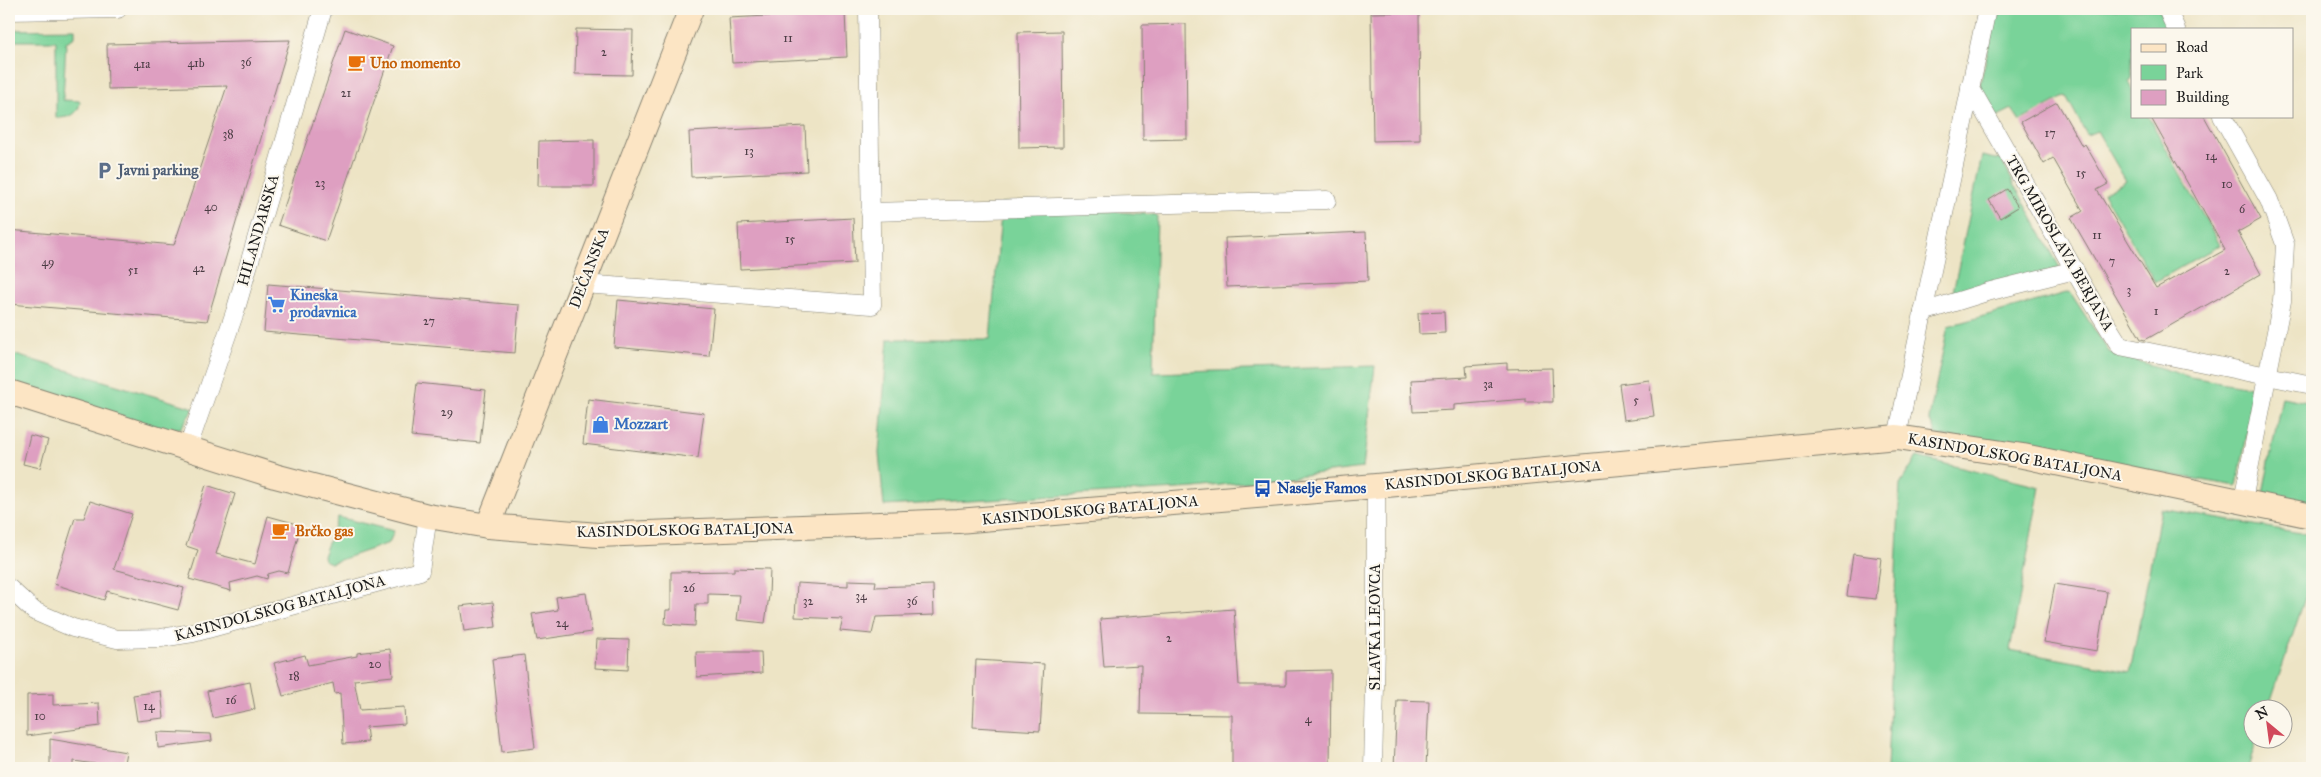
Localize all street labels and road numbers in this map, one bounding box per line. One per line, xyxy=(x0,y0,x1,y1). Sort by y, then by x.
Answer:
street label: TRG MIROSLAVA BERJANA xyxy=(2001,152,2118,335)
street label: HILANDARSKA xyxy=(233,172,283,288)
street label: DEČANSKA xyxy=(564,225,613,311)
street label: KASINDOLSKOG BATALJONA xyxy=(1906,429,2124,486)
street label: KASINDOLSKOG BATALJONA xyxy=(1384,457,1602,494)
street label: KASINDOLSKOG BATALJONA xyxy=(981,492,1199,529)
street label: KASINDOLSKOG BATALJONA xyxy=(576,519,794,542)
street label: SLAVKA LEOVCA xyxy=(1366,564,1384,690)
street label: KASINDOLSKOG BATALJONA xyxy=(173,571,388,646)

